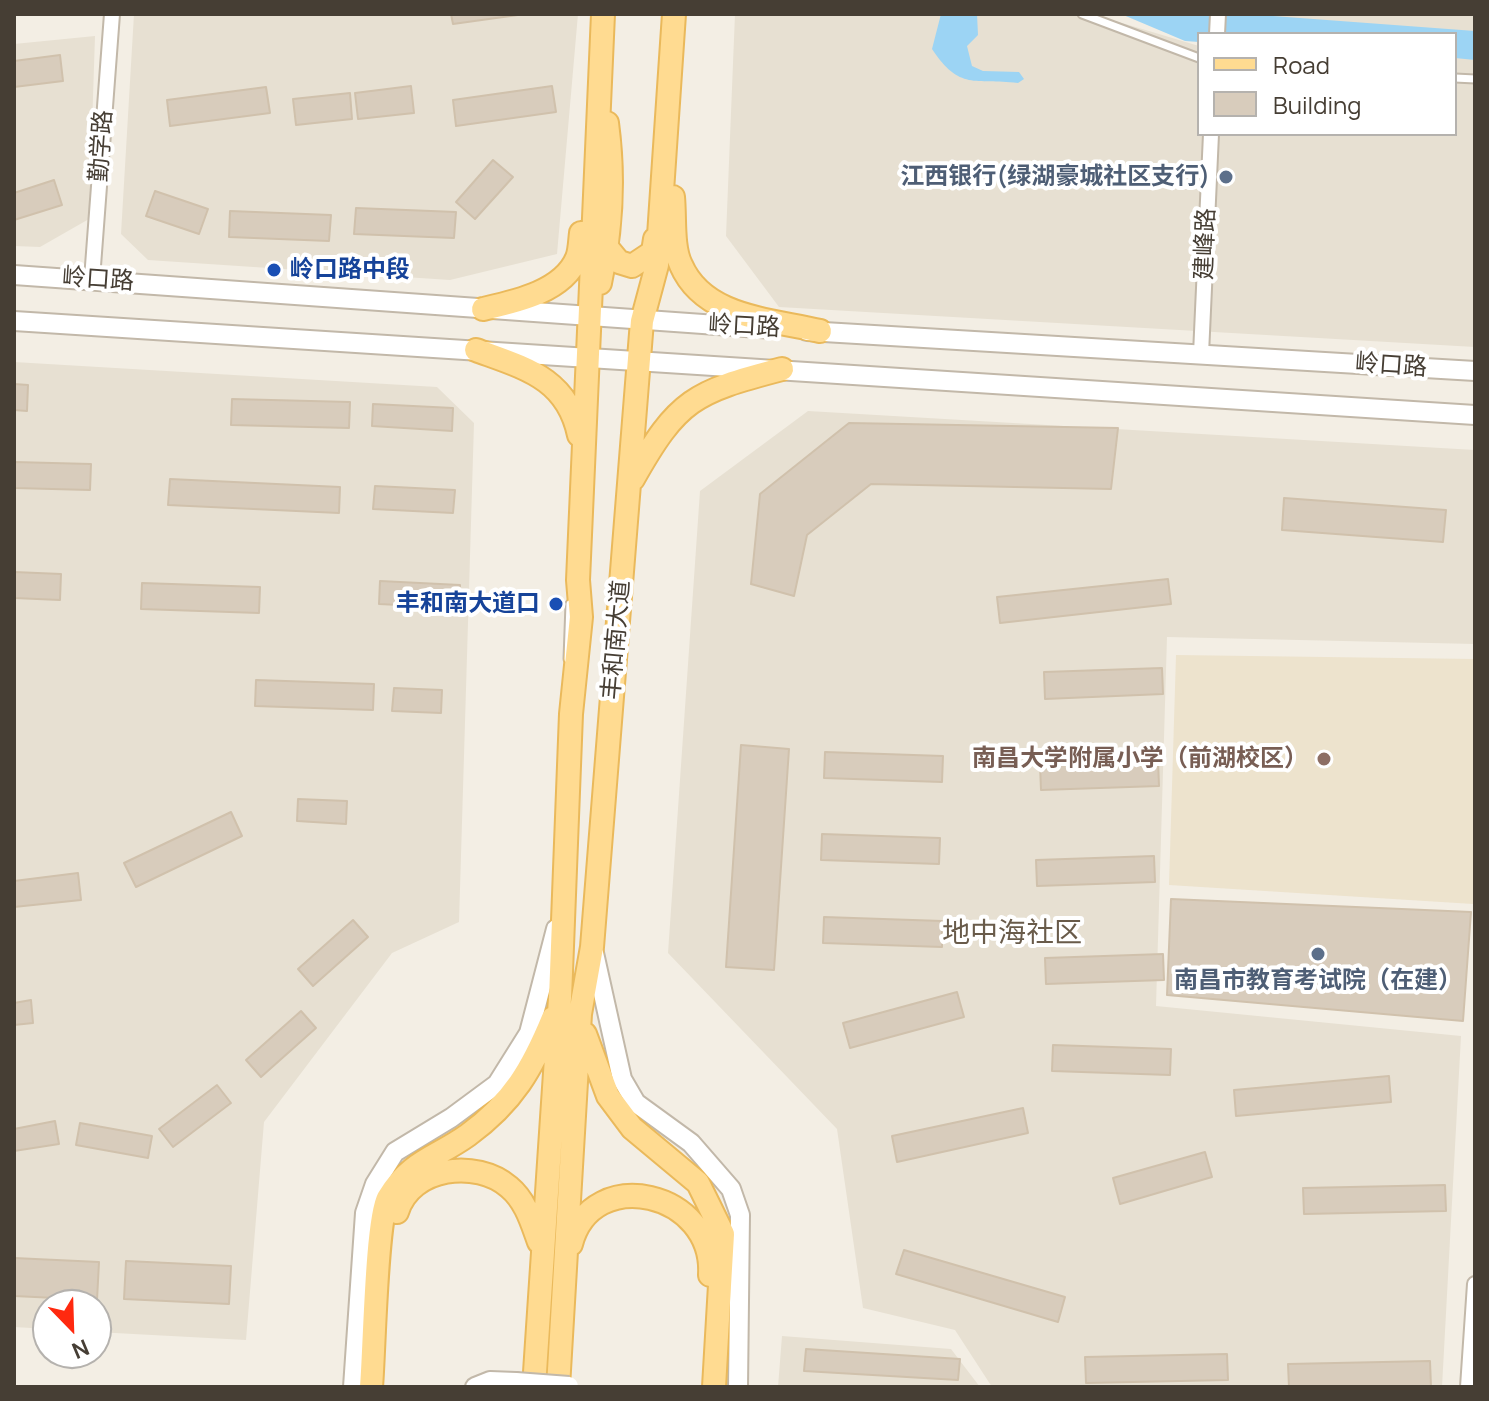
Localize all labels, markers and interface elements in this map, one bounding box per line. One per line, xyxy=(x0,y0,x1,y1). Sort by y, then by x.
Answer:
legend xyxy=(1197,32,1457,136)
text: Road xyxy=(1273,48,1330,81)
text: Building xyxy=(1273,88,1361,121)
street label: 勤学路 xyxy=(85,109,119,183)
place label: 江西银行(绿湖豪城社区支行) xyxy=(900,163,1210,191)
marker: 江西银行(绿湖豪城社区支行) xyxy=(1217,168,1235,186)
street label: 建峰路 xyxy=(1190,208,1222,280)
place label: 岭口路中段 xyxy=(290,256,410,284)
marker: 岭口路中段 xyxy=(265,261,283,279)
street label: 岭口路 xyxy=(61,263,135,297)
street label: 岭口路 xyxy=(707,311,781,343)
street label: 岭口路 xyxy=(1354,349,1428,383)
street label: 丰和南大道 xyxy=(597,579,637,701)
place label: 丰和南大道口 xyxy=(396,590,540,618)
marker: 丰和南大道口 xyxy=(547,595,565,613)
place label: 南昌大学附属小学（前湖校区） xyxy=(972,745,1308,773)
marker: 南昌大学附属小学（前湖校区） xyxy=(1315,750,1333,768)
district label: 地中海社区 xyxy=(942,917,1082,951)
marker: 南昌市教育考试院（在建） xyxy=(1309,945,1327,963)
place label: 南昌市教育考试院（在建） xyxy=(1174,967,1462,995)
north arrow xyxy=(32,1289,112,1369)
text: N xyxy=(67,1332,94,1366)

